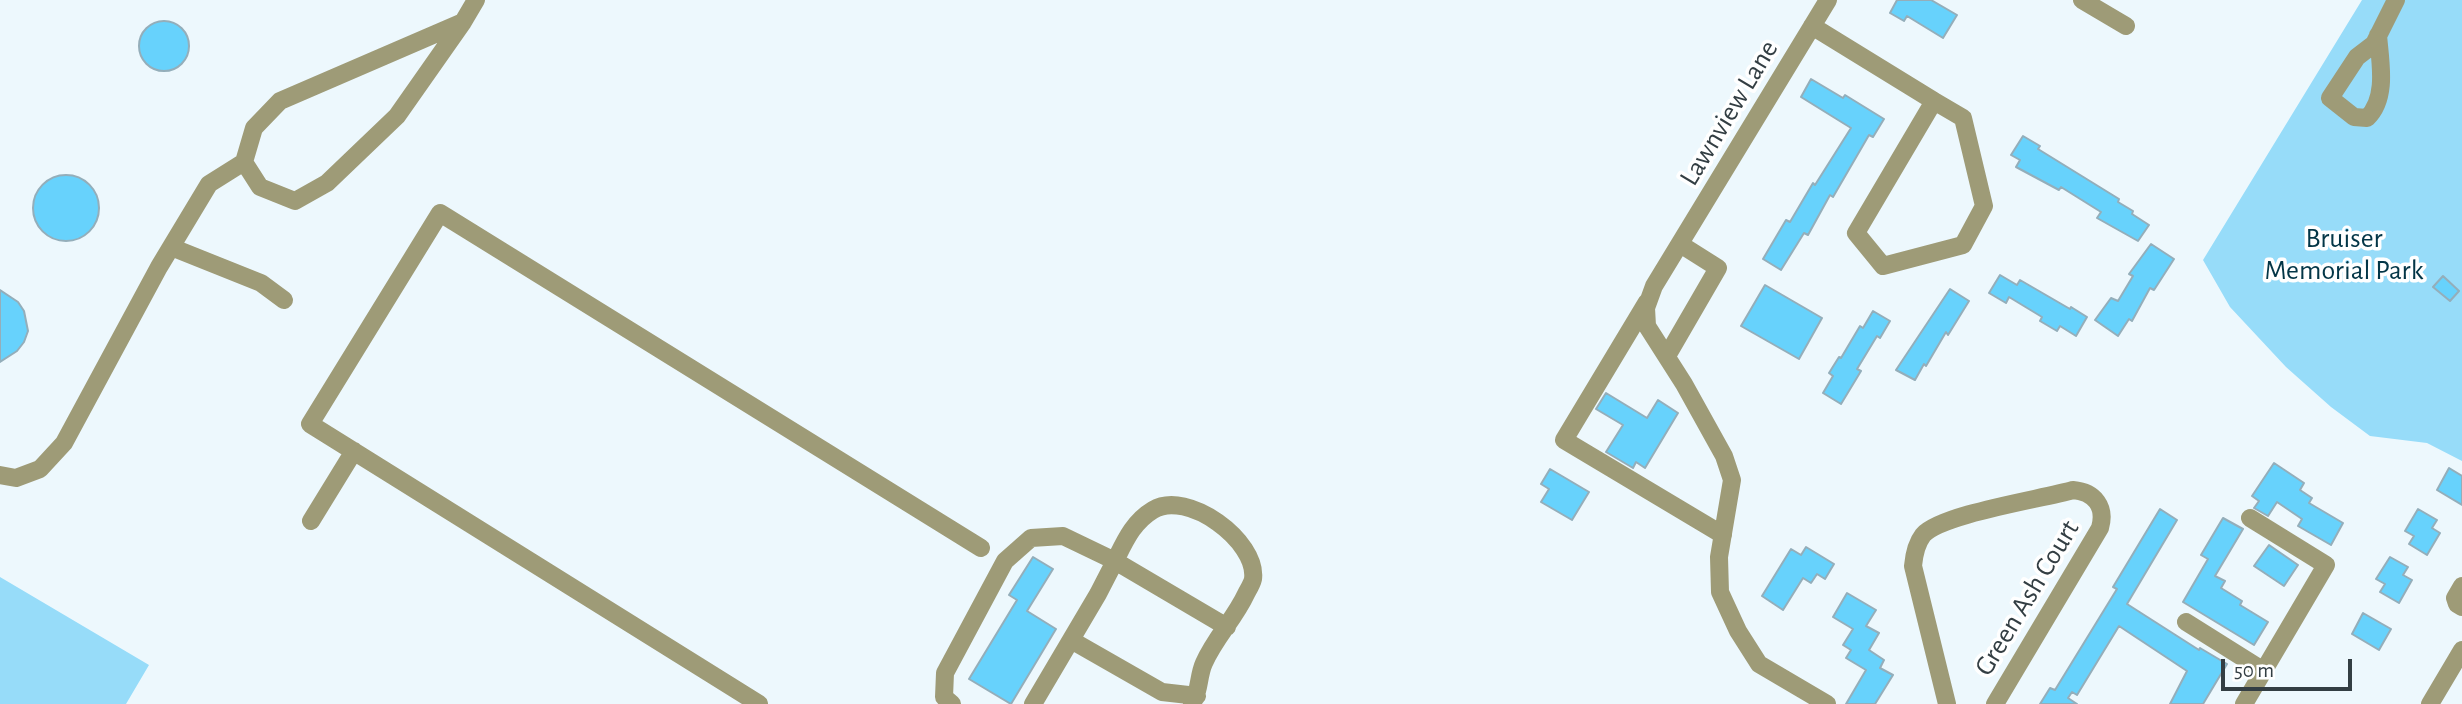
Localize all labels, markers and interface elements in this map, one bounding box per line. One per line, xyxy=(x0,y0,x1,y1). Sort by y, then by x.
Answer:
street label: Lawnview Lane xyxy=(1672,34,1786,192)
park label: Bruiser Memorial Park xyxy=(2265,222,2423,288)
street label: Green Ash Court xyxy=(1967,514,2087,682)
scale bar xyxy=(2224,644,2355,688)
text: 50 m xyxy=(2234,660,2274,681)

